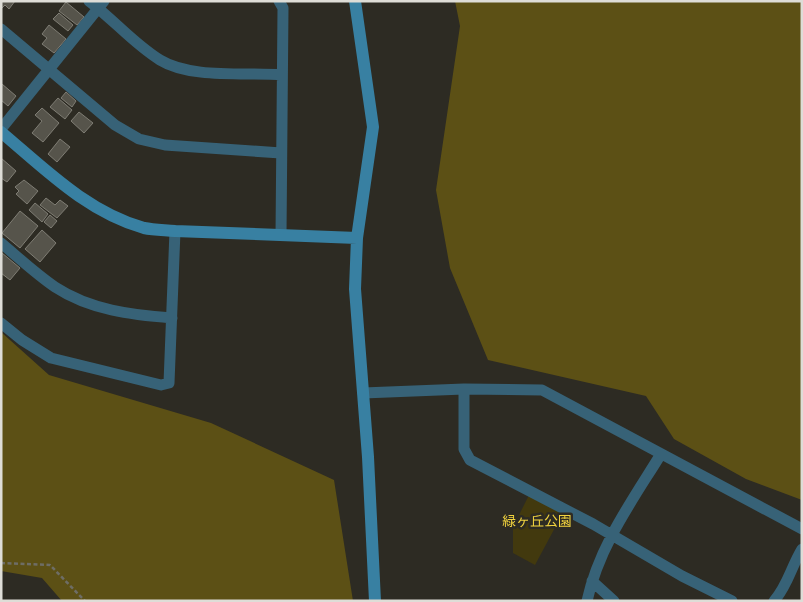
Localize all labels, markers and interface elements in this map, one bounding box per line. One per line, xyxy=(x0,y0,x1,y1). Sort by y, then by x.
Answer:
park label: 緑ヶ丘公園 xyxy=(502,512,572,529)

